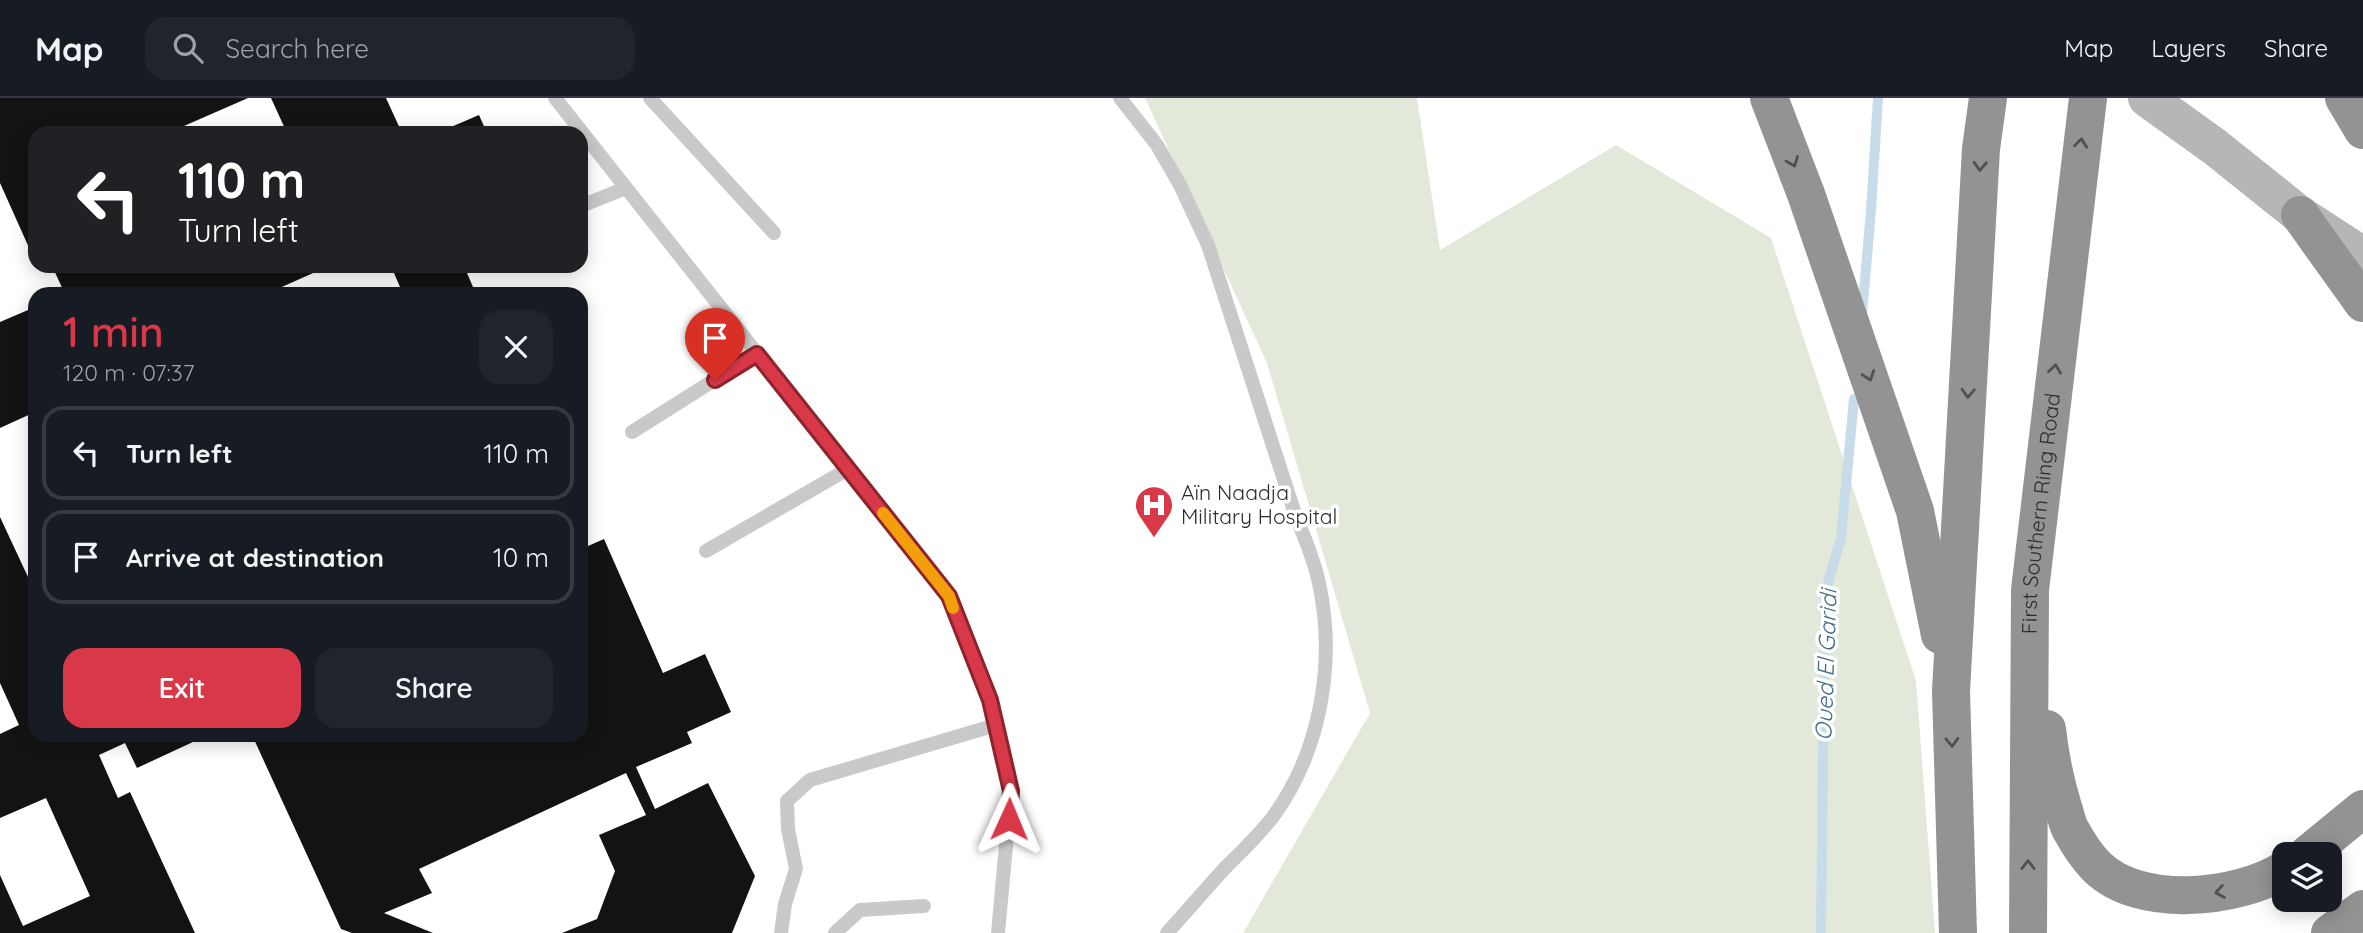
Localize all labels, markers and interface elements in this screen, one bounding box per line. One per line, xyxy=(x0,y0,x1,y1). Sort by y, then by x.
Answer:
search box xyxy=(145,17,635,80)
text: Map xyxy=(35,28,103,69)
icon: search xyxy=(169,29,207,67)
text: Search here xyxy=(225,32,369,65)
text: Map xyxy=(2064,33,2113,63)
text: Layers xyxy=(2151,33,2226,63)
text: Share xyxy=(2264,33,2328,63)
one-way arrow xyxy=(2073,137,2088,148)
text: 110 m xyxy=(178,149,305,210)
icon: left xyxy=(63,154,154,245)
one-way arrow xyxy=(1785,155,1799,167)
one-way arrow xyxy=(1973,161,1988,172)
text: Turn left xyxy=(178,210,299,250)
text: 1 min xyxy=(63,305,164,358)
pin xyxy=(685,308,745,380)
button: close xyxy=(479,310,553,384)
icon: arrive xyxy=(696,319,734,357)
text: 120 m · 07:37 xyxy=(63,358,195,387)
one-way arrow xyxy=(2047,363,2062,374)
one-way arrow xyxy=(1861,370,1875,382)
one-way arrow xyxy=(1960,388,1975,399)
street label: First Southern Ring Road xyxy=(2016,392,2065,634)
icon: left xyxy=(67,434,105,472)
text: Turn left xyxy=(126,437,233,470)
text: 110 m xyxy=(483,437,549,470)
place label: Aïn Naadja Military Hospital xyxy=(1181,479,1337,529)
hospital icon: Aïn Naadja Military Hospital xyxy=(1133,484,1175,539)
icon: arrive xyxy=(67,538,105,576)
text: Arrive at destination xyxy=(126,541,384,574)
text: 10 m xyxy=(493,541,549,574)
water label: Oued El Garidi xyxy=(1808,586,1843,741)
button: Exit xyxy=(63,648,301,728)
button: Share xyxy=(315,648,553,728)
one-way arrow xyxy=(1945,737,1960,748)
position arrow xyxy=(972,782,1046,856)
map controls xyxy=(2272,842,2342,912)
button: layers xyxy=(2272,842,2342,912)
one-way arrow xyxy=(2020,859,2036,870)
one-way arrow xyxy=(2214,884,2226,899)

